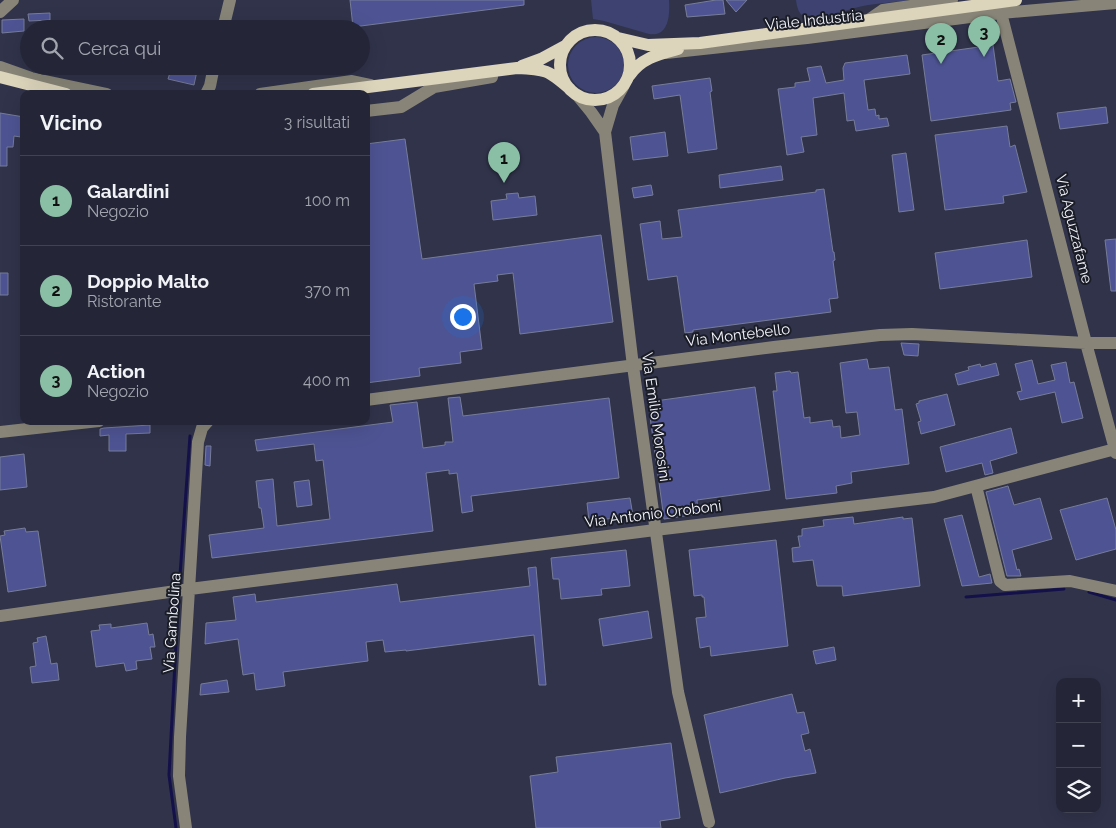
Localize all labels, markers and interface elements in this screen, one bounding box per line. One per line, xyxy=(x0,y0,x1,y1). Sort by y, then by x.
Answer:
street label: Viale Industria xyxy=(764,6,864,34)
pin: 3 xyxy=(968,16,1000,57)
search box xyxy=(20,20,370,75)
pin: 2 xyxy=(925,23,957,64)
icon: search xyxy=(38,34,66,62)
text: Cerca qui xyxy=(78,37,161,59)
text: Vicino xyxy=(40,110,102,135)
text: 3 risultati xyxy=(284,113,350,132)
pin: 1 xyxy=(488,142,520,183)
street label: Via Aguzzafame xyxy=(1052,173,1096,286)
text: Galardini xyxy=(87,180,169,202)
text: 1 xyxy=(52,191,60,210)
text: 100 m xyxy=(305,191,350,210)
text: Negozio xyxy=(87,202,149,221)
text: Doppio Malto xyxy=(87,270,209,292)
text: 2 xyxy=(51,281,61,300)
text: 370 m xyxy=(304,281,350,300)
text: Ristorante xyxy=(87,292,162,311)
your location xyxy=(450,304,476,330)
street label: Via Montebello xyxy=(685,320,791,350)
street label: Via Emilio Morosini xyxy=(638,351,674,483)
text: Action xyxy=(87,360,145,382)
text: 3 xyxy=(52,371,60,390)
text: 400 m xyxy=(303,371,350,390)
text: Negozio xyxy=(87,382,149,401)
street label: Via Antonio Oroboni xyxy=(584,497,722,531)
street label: Via Gambolina xyxy=(160,572,184,674)
map controls xyxy=(1056,678,1101,813)
button: + xyxy=(1056,678,1101,723)
button: − xyxy=(1056,723,1101,768)
button: layers xyxy=(1056,768,1101,813)

